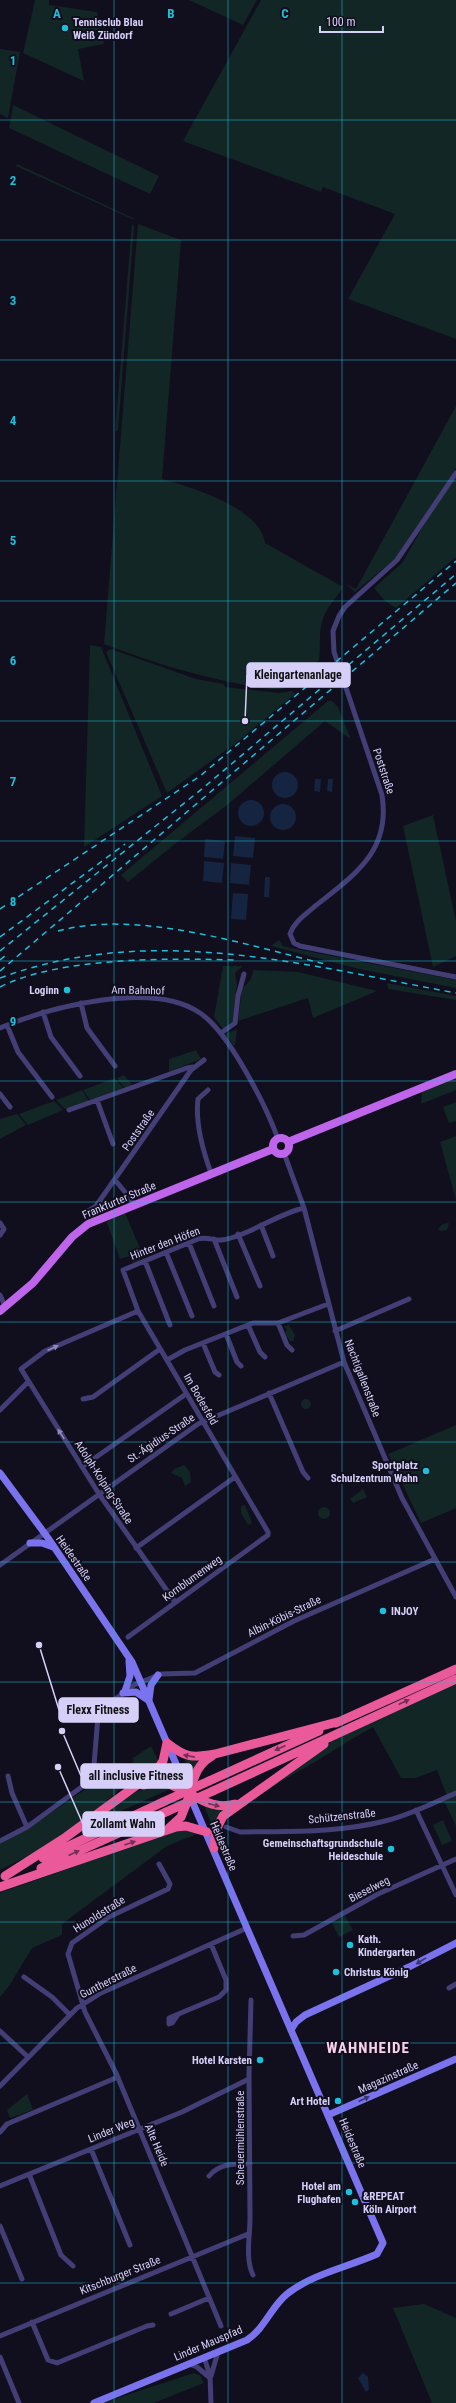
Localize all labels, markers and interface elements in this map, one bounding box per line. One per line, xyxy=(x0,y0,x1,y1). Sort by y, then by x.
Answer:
text: A xyxy=(53,6,61,21)
text: B xyxy=(167,6,175,21)
text: C xyxy=(281,6,289,21)
scale bar xyxy=(320,8,383,34)
text: 100 m xyxy=(326,15,356,29)
place label: Tennisclub Blau Weiß Zündorf xyxy=(73,16,143,42)
marker: Tennisclub Blau Weiß Zündorf xyxy=(60,23,70,33)
text: 1 xyxy=(10,53,16,68)
text: 2 xyxy=(10,173,17,188)
text: 3 xyxy=(10,293,16,308)
text: 4 xyxy=(10,413,17,428)
text: 5 xyxy=(10,533,17,548)
text: 6 xyxy=(10,653,17,668)
callout: Kleingartenanlage xyxy=(247,663,350,687)
text: Kleingartenanlage xyxy=(254,668,342,682)
street label: Poststraße xyxy=(370,747,397,796)
text: 7 xyxy=(10,774,17,789)
text: 8 xyxy=(10,894,16,909)
place label: Loginn xyxy=(29,984,59,997)
street label: Am Bahnhof xyxy=(111,984,165,997)
marker: Loginn xyxy=(62,985,72,995)
text: 9 xyxy=(10,1014,16,1029)
street label: Poststraße xyxy=(119,1107,157,1153)
street label: Frankfurter Straße xyxy=(80,1179,158,1222)
street label: Hinter den Höfen xyxy=(128,1224,202,1263)
street label: Nachtigallenstraße xyxy=(342,1338,383,1419)
one-way arrow xyxy=(47,1344,59,1350)
street label: Im Bodesfeld xyxy=(181,1371,220,1427)
street label: St.-Ägidius-Straße xyxy=(125,1411,197,1466)
one-way arrow xyxy=(58,1429,65,1440)
street label: Adolph-Kolping-Straße xyxy=(72,1438,135,1526)
place label: Sportplatz Schulzentrum Wahn xyxy=(331,1459,418,1485)
marker: Sportplatz Schulzentrum Wahn xyxy=(421,1466,431,1476)
street label: Heidestraße xyxy=(53,1533,94,1584)
street label: Kornblumenweg xyxy=(160,1553,224,1604)
street label: Albin-Köbis-Straße xyxy=(245,1593,323,1640)
place label: INJOY xyxy=(391,1605,419,1618)
marker: INJOY xyxy=(378,1606,388,1616)
callout: Flexx Fitness xyxy=(59,1698,138,1722)
one-way arrow xyxy=(399,1699,411,1705)
text: Flexx Fitness xyxy=(66,1703,130,1717)
one-way arrow xyxy=(274,1745,286,1752)
one-way arrow xyxy=(183,1752,195,1758)
callout: all inclusive Fitness xyxy=(81,1764,192,1788)
text: all inclusive Fitness xyxy=(88,1769,184,1783)
one-way arrow xyxy=(208,1802,220,1808)
street label: Schützenstraße xyxy=(308,1807,376,1826)
callout: Zollamt Wahn xyxy=(83,1812,164,1836)
text: Zollamt Wahn xyxy=(90,1817,156,1831)
street label: Heidestraße xyxy=(207,1819,240,1873)
place label: Gemeinschaftsgrundschule Heideschule xyxy=(263,1837,383,1863)
one-way arrow xyxy=(124,1840,136,1846)
marker: Gemeinschaftsgrundschule Heideschule xyxy=(386,1844,396,1854)
one-way arrow xyxy=(68,1850,80,1856)
street label: Bieselweg xyxy=(347,1874,392,1905)
street label: Hunoldstraße xyxy=(71,1893,128,1935)
place label: Kath. Kindergarten xyxy=(358,1933,415,1959)
marker: Kath. Kindergarten xyxy=(345,1940,355,1950)
one-way arrow xyxy=(415,1957,427,1964)
street label: Guntherstraße xyxy=(78,1962,139,2001)
place label: Christus König xyxy=(344,1966,409,1979)
marker: Christus König xyxy=(331,1967,341,1977)
district label: WAHNHEIDE xyxy=(326,2039,410,2057)
place label: Hotel Karsten xyxy=(192,2054,252,2067)
marker: Hotel Karsten xyxy=(255,2055,265,2065)
street label: Magazinstraße xyxy=(356,2058,420,2097)
street label: Scheuermühlenstraße xyxy=(234,2091,247,2185)
place label: Art Hotel xyxy=(290,2095,330,2108)
marker: Art Hotel xyxy=(333,2096,343,2106)
one-way arrow xyxy=(359,2096,370,2102)
street label: Linder Weg xyxy=(86,2115,136,2146)
street label: Heidestraße xyxy=(336,2116,369,2170)
street label: Alte Heide xyxy=(142,2122,171,2168)
place label: Hotel am Flughafen xyxy=(297,2180,341,2206)
marker: Hotel am Flughafen xyxy=(344,2187,354,2197)
place label: &REPEAT Köln Airport xyxy=(363,2190,417,2216)
marker: &REPEAT Köln Airport xyxy=(350,2197,360,2207)
street label: Kitschburger Straße xyxy=(78,2253,162,2298)
street label: Linder Mauspfad xyxy=(172,2323,244,2364)

